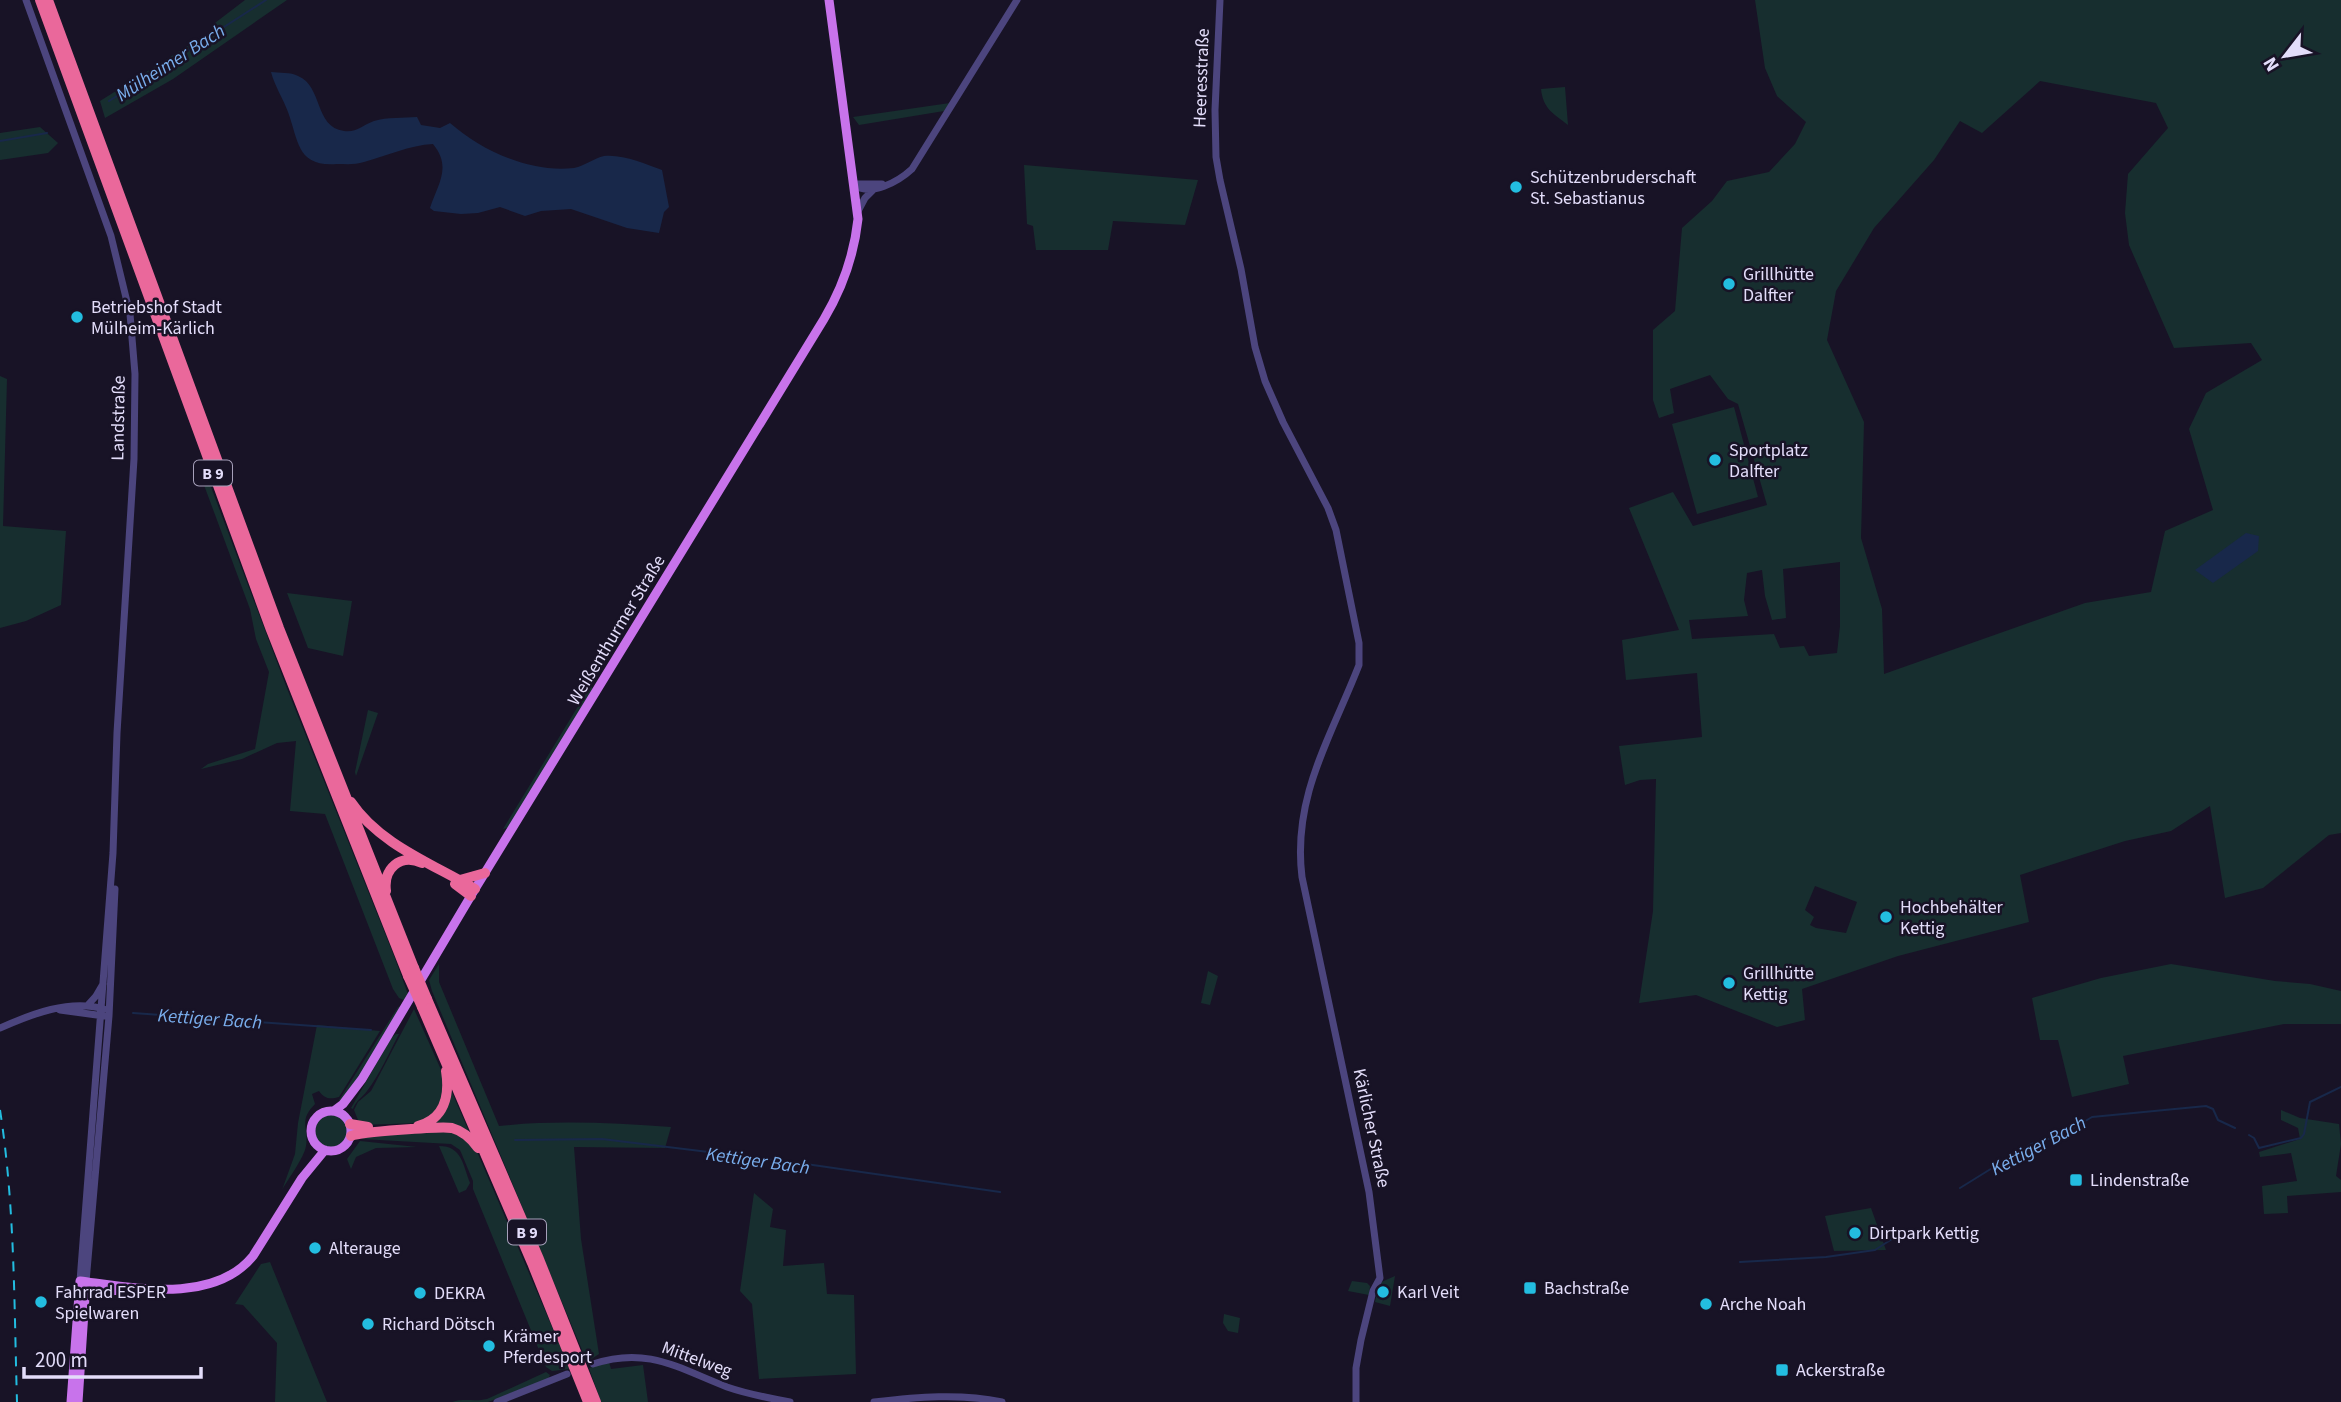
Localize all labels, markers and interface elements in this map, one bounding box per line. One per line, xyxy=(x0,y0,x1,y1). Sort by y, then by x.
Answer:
water label: Mülheimer Bach xyxy=(111,18,231,109)
north arrow xyxy=(2250,21,2320,91)
street label: Heeresstraße xyxy=(1187,28,1216,128)
text: N xyxy=(2257,52,2287,76)
place label: Schützenbruderschaft St. Sebastianus xyxy=(1530,165,1696,211)
marker: Schützenbruderschaft St. Sebastianus xyxy=(1508,179,1524,195)
place label: Grillhütte Dalfter xyxy=(1743,262,1814,308)
marker: Grillhütte Dalfter xyxy=(1721,276,1737,292)
place label: Betriebshof Stadt Mülheim-Kärlich xyxy=(91,295,222,341)
marker: Betriebshof Stadt Mülheim-Kärlich xyxy=(69,309,85,325)
street label: Landstraße xyxy=(105,375,132,461)
place label: Sportplatz Dalfter xyxy=(1729,438,1808,484)
marker: Sportplatz Dalfter xyxy=(1707,452,1723,468)
road number: B 9 xyxy=(194,460,232,486)
street label: Weißenthurmer Straße xyxy=(561,550,671,710)
place label: Hochbehälter Kettig xyxy=(1900,895,2004,941)
marker: Hochbehälter Kettig xyxy=(1878,909,1894,925)
place label: Grillhütte Kettig xyxy=(1743,961,1814,1007)
marker: Grillhütte Kettig xyxy=(1721,975,1737,991)
water label: Kettiger Bach xyxy=(157,1002,263,1037)
street label: Kärlicher Straße xyxy=(1347,1066,1396,1190)
water label: Kettiger Bach xyxy=(1986,1110,2091,1183)
water label: Kettiger Bach xyxy=(704,1141,812,1182)
place label: Lindenstraße xyxy=(2090,1168,2189,1193)
marker: Lindenstraße xyxy=(2068,1172,2084,1188)
road number: B 9 xyxy=(508,1220,546,1244)
place label: Dirtpark Kettig xyxy=(1869,1221,1979,1246)
marker: Dirtpark Kettig xyxy=(1847,1225,1863,1241)
place label: Alterauge xyxy=(329,1236,401,1261)
marker: Alterauge xyxy=(307,1240,323,1256)
place label: Bachstraße xyxy=(1544,1276,1629,1301)
place label: Fahrrad ESPER Spielwaren xyxy=(55,1280,166,1326)
place label: Karl Veit xyxy=(1397,1280,1459,1305)
marker: Bachstraße xyxy=(1522,1280,1538,1296)
place label: DEKRA xyxy=(434,1281,485,1306)
marker: Karl Veit xyxy=(1375,1284,1391,1300)
marker: DEKRA xyxy=(412,1285,428,1301)
place label: Arche Noah xyxy=(1720,1292,1806,1317)
marker: Fahrrad ESPER Spielwaren xyxy=(33,1294,49,1310)
marker: Arche Noah xyxy=(1698,1296,1714,1312)
place label: Richard Dötsch xyxy=(382,1312,495,1337)
marker: Richard Dötsch xyxy=(360,1316,376,1332)
place label: Krämer Pferdesport xyxy=(503,1324,592,1370)
street label: Mittelweg xyxy=(658,1335,736,1384)
scale bar xyxy=(24,1336,201,1380)
marker: Krämer Pferdesport xyxy=(481,1338,497,1354)
text: 200 m xyxy=(35,1345,88,1375)
place label: Ackerstraße xyxy=(1796,1358,1885,1383)
marker: Ackerstraße xyxy=(1774,1362,1790,1378)

